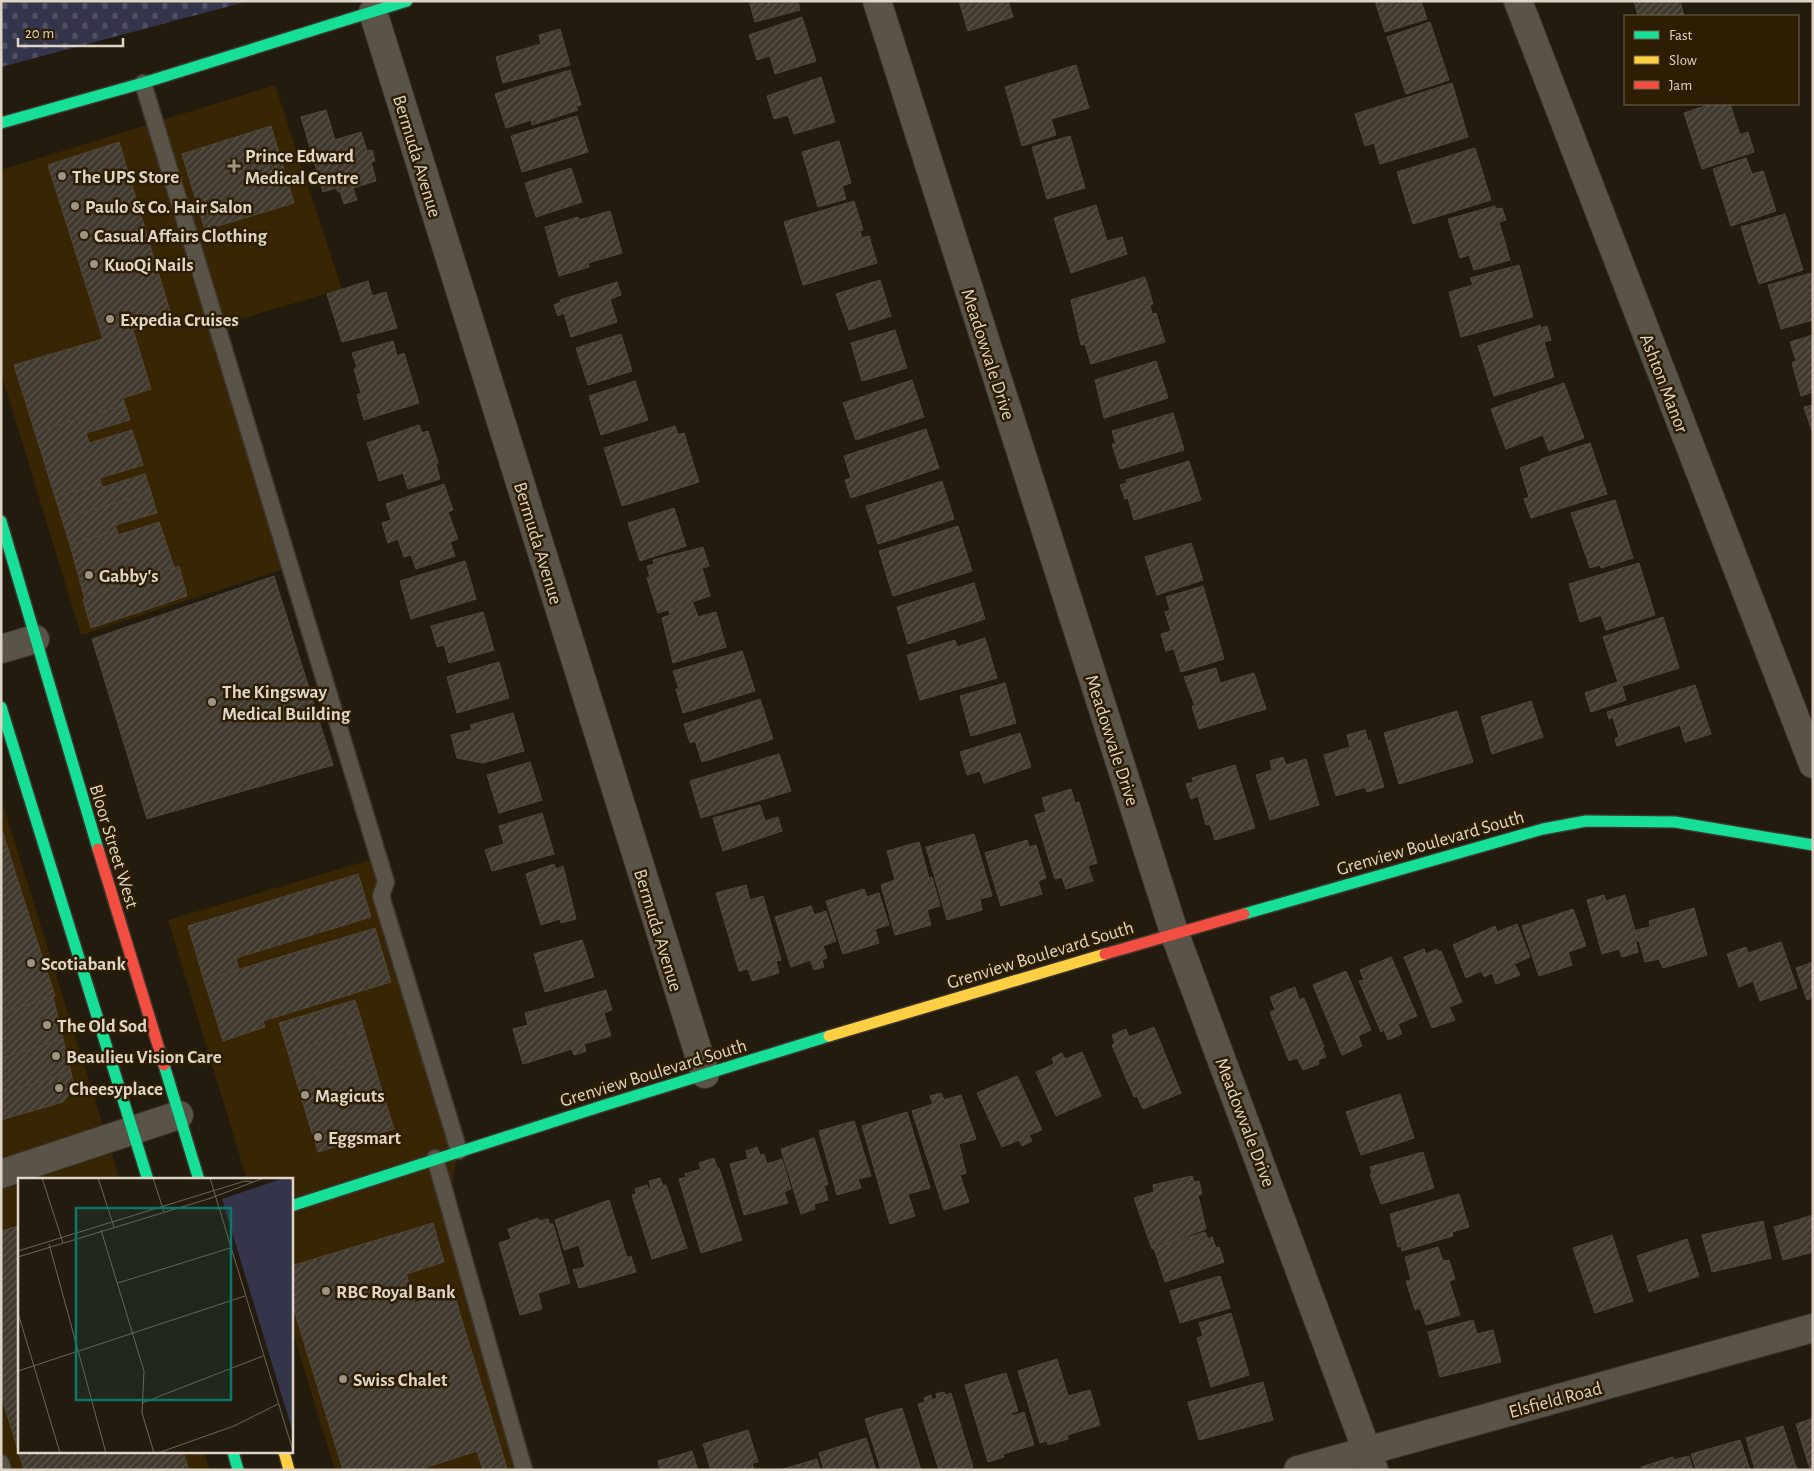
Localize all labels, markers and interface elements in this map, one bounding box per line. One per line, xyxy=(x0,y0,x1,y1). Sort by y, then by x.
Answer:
scale bar xyxy=(18,15,122,47)
legend xyxy=(1624,15,1799,105)
text: 20 m xyxy=(25,26,54,41)
text: Fast xyxy=(1669,28,1693,43)
text: Slow xyxy=(1669,53,1697,68)
text: Jam xyxy=(1669,78,1692,93)
street label: Bermuda Avenue xyxy=(389,93,444,220)
place label: Prince Edward Medical Centre xyxy=(245,147,358,188)
marker: Prince Edward Medical Centre xyxy=(227,159,241,173)
place label: The UPS Store xyxy=(72,168,179,187)
marker: The UPS Store xyxy=(56,170,68,182)
place label: Paulo & Co. Hair Salon xyxy=(85,198,252,217)
marker: Paulo & Co. Hair Salon xyxy=(69,200,81,212)
place label: Casual Affairs Clothing xyxy=(94,227,268,246)
marker: Casual Affairs Clothing xyxy=(78,229,90,241)
place label: KuoQi Nails xyxy=(104,256,194,275)
marker: KuoQi Nails xyxy=(88,258,100,270)
street label: Meadowvale Drive xyxy=(957,287,1018,422)
place label: Expedia Cruises xyxy=(120,311,239,330)
marker: Expedia Cruises xyxy=(104,313,116,325)
street label: Ashton Manor xyxy=(1636,331,1691,436)
street label: Bermuda Avenue xyxy=(510,480,565,607)
place label: Gabby's xyxy=(99,567,159,586)
marker: Gabby's xyxy=(83,569,95,581)
street label: Meadowvale Drive xyxy=(1081,673,1142,808)
place label: The Kingsway Medical Building xyxy=(222,683,351,724)
marker: The Kingsway Medical Building xyxy=(206,696,218,708)
street label: Bloor Street West xyxy=(86,782,141,911)
street label: Grenview Boulevard South xyxy=(1334,808,1526,879)
street label: Bermuda Avenue xyxy=(630,867,685,994)
street label: Grenview Boulevard South xyxy=(945,918,1136,993)
place label: Scotiabank xyxy=(41,955,126,974)
marker: Scotiabank xyxy=(25,957,37,969)
place label: The Old Sod xyxy=(57,1017,147,1036)
marker: The Old Sod xyxy=(41,1019,53,1031)
street label: Grenview Boulevard South xyxy=(558,1036,749,1111)
place label: Beaulieu Vision Care xyxy=(66,1048,222,1067)
marker: Beaulieu Vision Care xyxy=(50,1050,62,1062)
street label: Meadowvale Drive xyxy=(1211,1055,1278,1190)
place label: Cheesyplace xyxy=(69,1080,163,1099)
marker: Cheesyplace xyxy=(53,1082,65,1094)
place label: Magicuts xyxy=(315,1087,385,1106)
marker: Magicuts xyxy=(299,1089,311,1101)
place label: Eggsmart xyxy=(328,1129,402,1148)
marker: Eggsmart xyxy=(312,1131,324,1143)
inset map xyxy=(18,1178,292,1454)
place label: RBC Royal Bank xyxy=(336,1283,456,1302)
marker: RBC Royal Bank xyxy=(320,1285,332,1297)
place label: Swiss Chalet xyxy=(353,1371,448,1390)
marker: Swiss Chalet xyxy=(337,1373,349,1385)
street label: Elsfield Road xyxy=(1507,1379,1604,1422)

